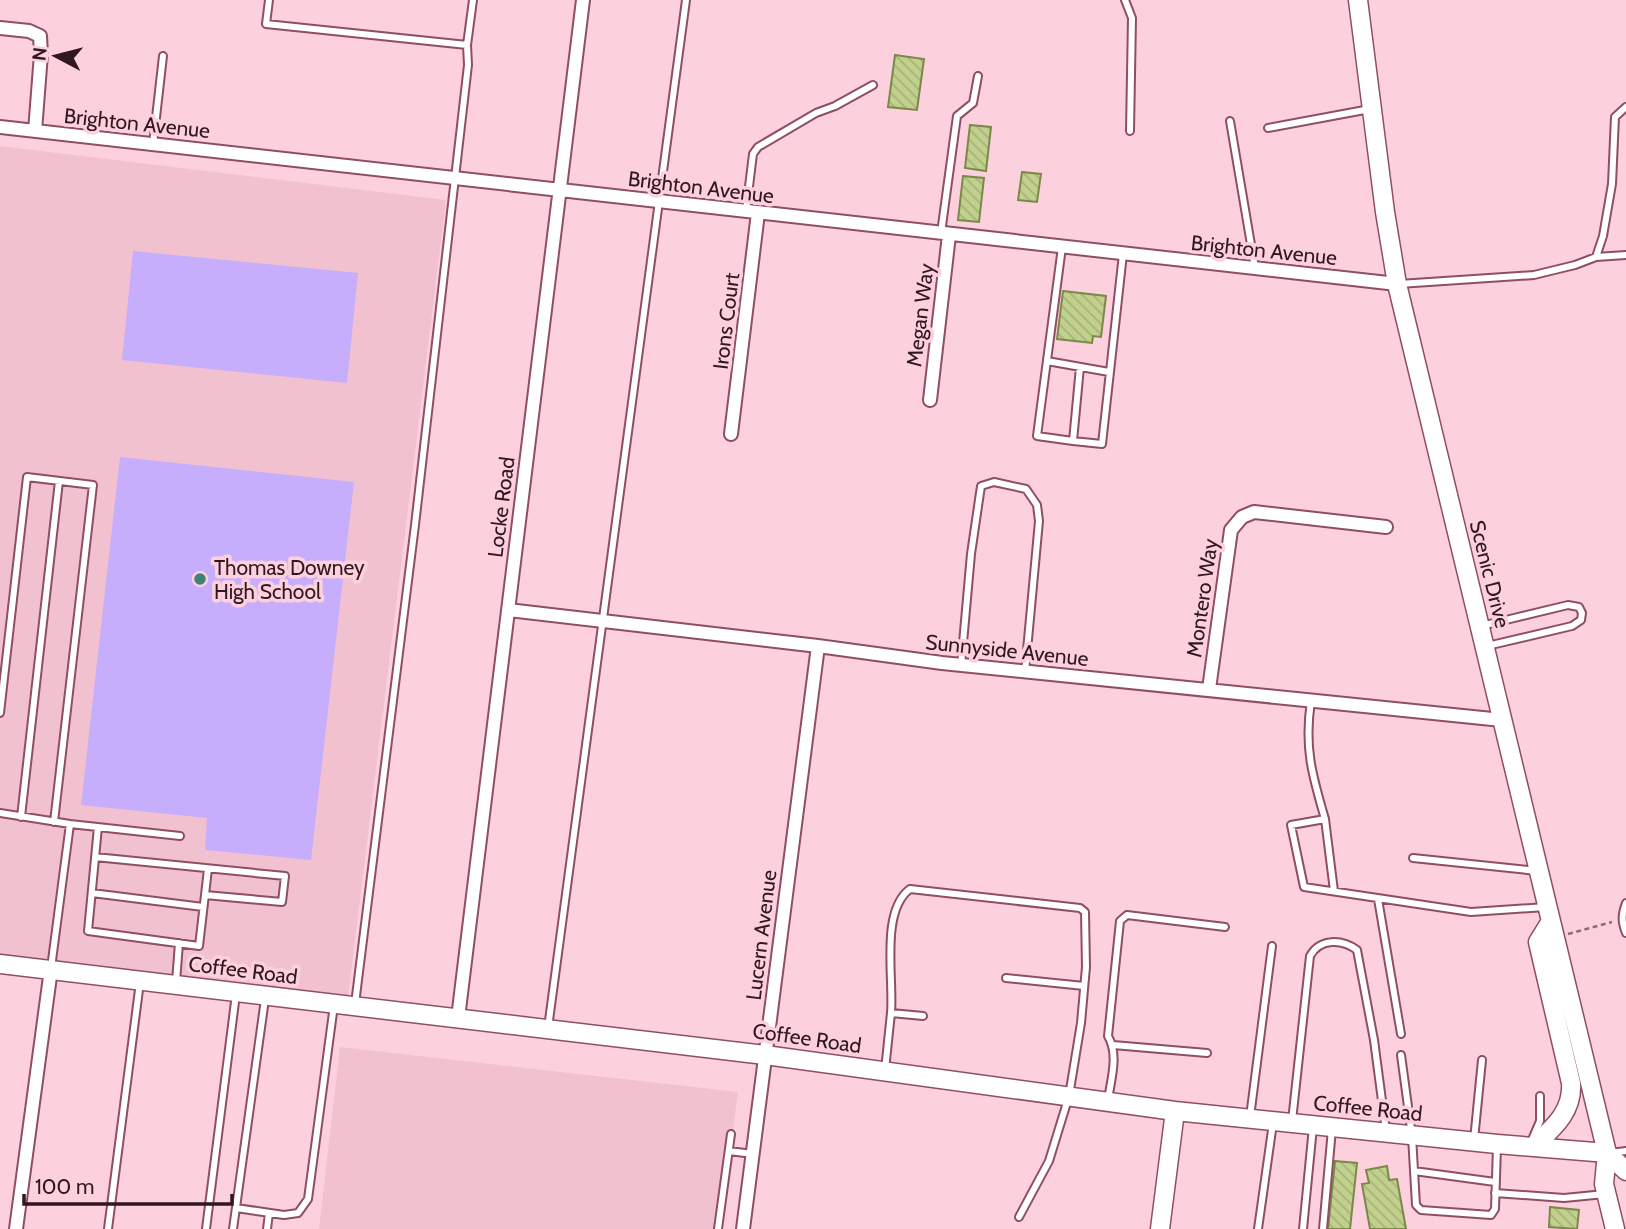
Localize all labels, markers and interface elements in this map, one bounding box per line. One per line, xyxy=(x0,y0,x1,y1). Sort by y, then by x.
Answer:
north arrow xyxy=(21,21,91,91)
text: N xyxy=(27,46,52,62)
street label: Brighton Avenue xyxy=(63,103,212,143)
street label: Brighton Avenue xyxy=(627,166,776,208)
street label: Brighton Avenue xyxy=(1190,230,1339,270)
street label: Megan Way xyxy=(901,262,939,368)
street label: Irons Court xyxy=(708,271,744,371)
street label: Locke Road xyxy=(482,455,520,559)
street label: Scenic Drive xyxy=(1465,518,1515,631)
street label: Montero Way xyxy=(1181,537,1223,659)
place label: Thomas Downey High School xyxy=(214,555,365,604)
marker: Thomas Downey High School xyxy=(192,571,208,587)
street label: Sunnyside Avenue xyxy=(924,629,1090,671)
street label: Lucern Avenue xyxy=(741,868,781,1002)
street label: Coffee Road xyxy=(187,951,299,989)
street label: Coffee Road xyxy=(751,1018,863,1058)
street label: Coffee Road xyxy=(1312,1090,1424,1126)
scale bar xyxy=(24,1162,233,1206)
text: 100 m xyxy=(35,1174,94,1199)

